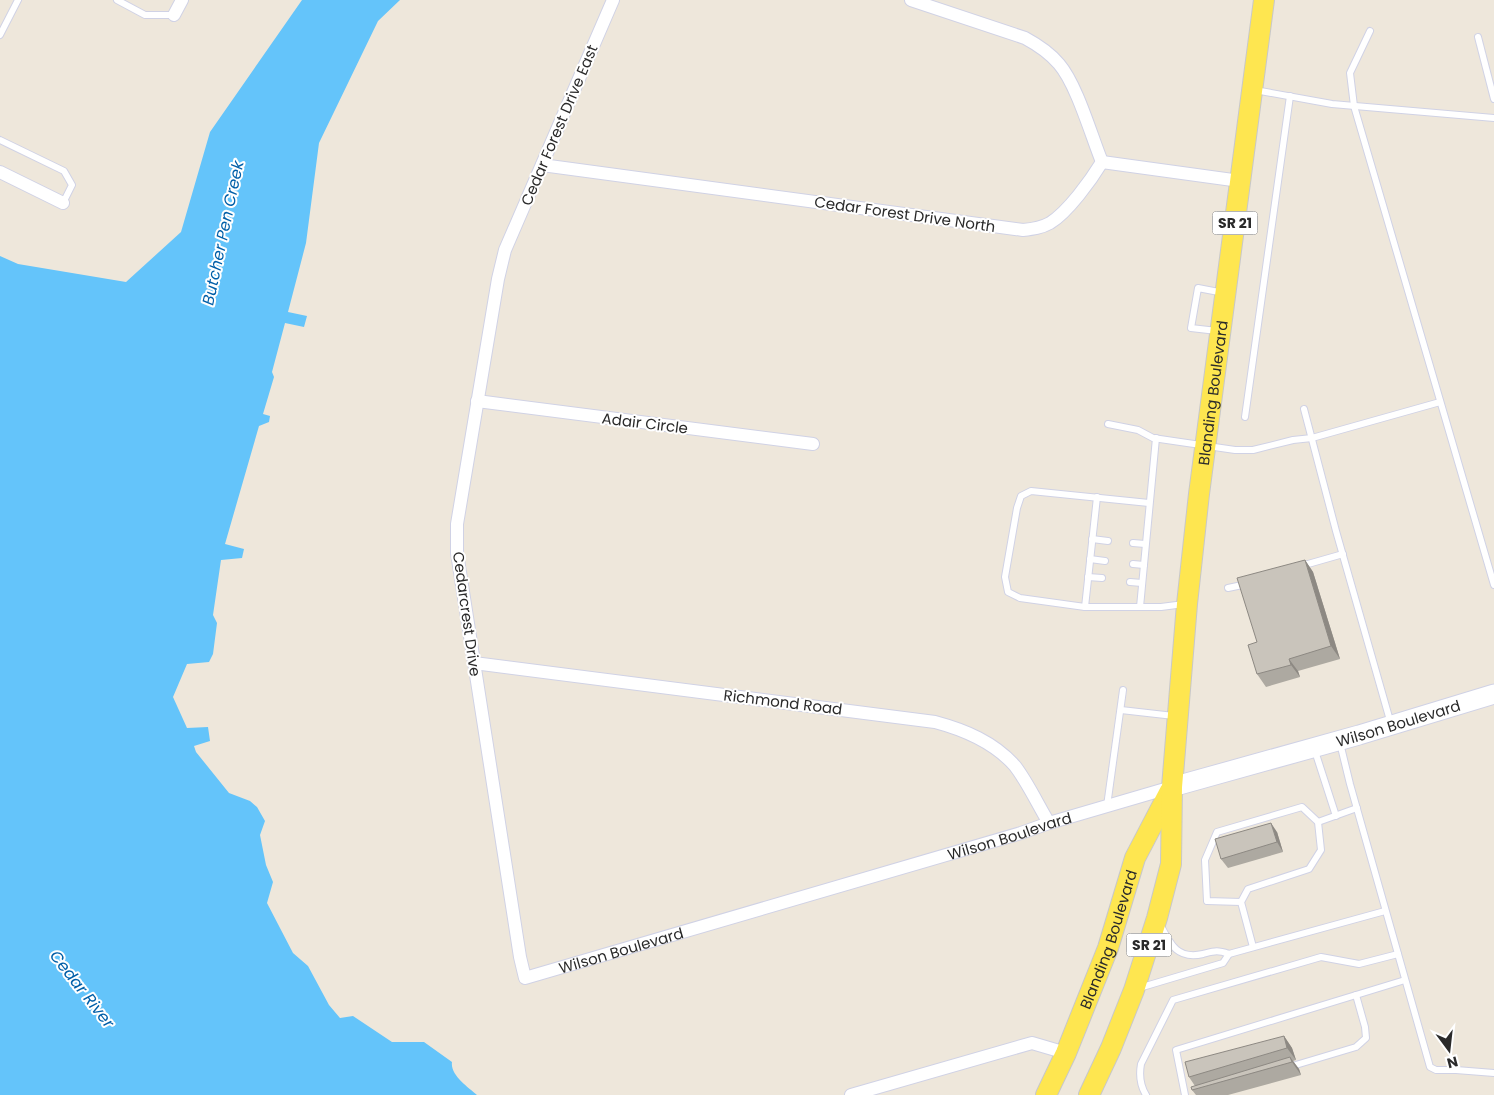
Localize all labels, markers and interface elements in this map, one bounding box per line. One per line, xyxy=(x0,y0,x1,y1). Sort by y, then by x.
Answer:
street label: Cedar Forest Drive East xyxy=(516,41,602,209)
water label: Butcher Pen Creek xyxy=(196,158,250,307)
street label: Cedar Forest Drive North xyxy=(813,191,997,237)
road number: SR 21 xyxy=(1212,212,1258,234)
street label: Blanding Boulevard xyxy=(1192,319,1232,467)
street label: Adair Circle xyxy=(601,407,689,439)
street label: Cedarcrest Drive xyxy=(448,550,486,678)
street label: Richmond Road xyxy=(723,684,843,720)
street label: Wilson Boulevard xyxy=(1334,694,1463,751)
street label: Wilson Boulevard xyxy=(945,806,1074,864)
street label: Blanding Boulevard xyxy=(1074,867,1141,1012)
street label: Wilson Boulevard xyxy=(556,922,686,978)
road number: SR 21 xyxy=(1126,934,1172,956)
water label: Cedar River xyxy=(44,945,120,1034)
north arrow xyxy=(1424,1025,1474,1075)
text: N xyxy=(1445,1052,1460,1074)

